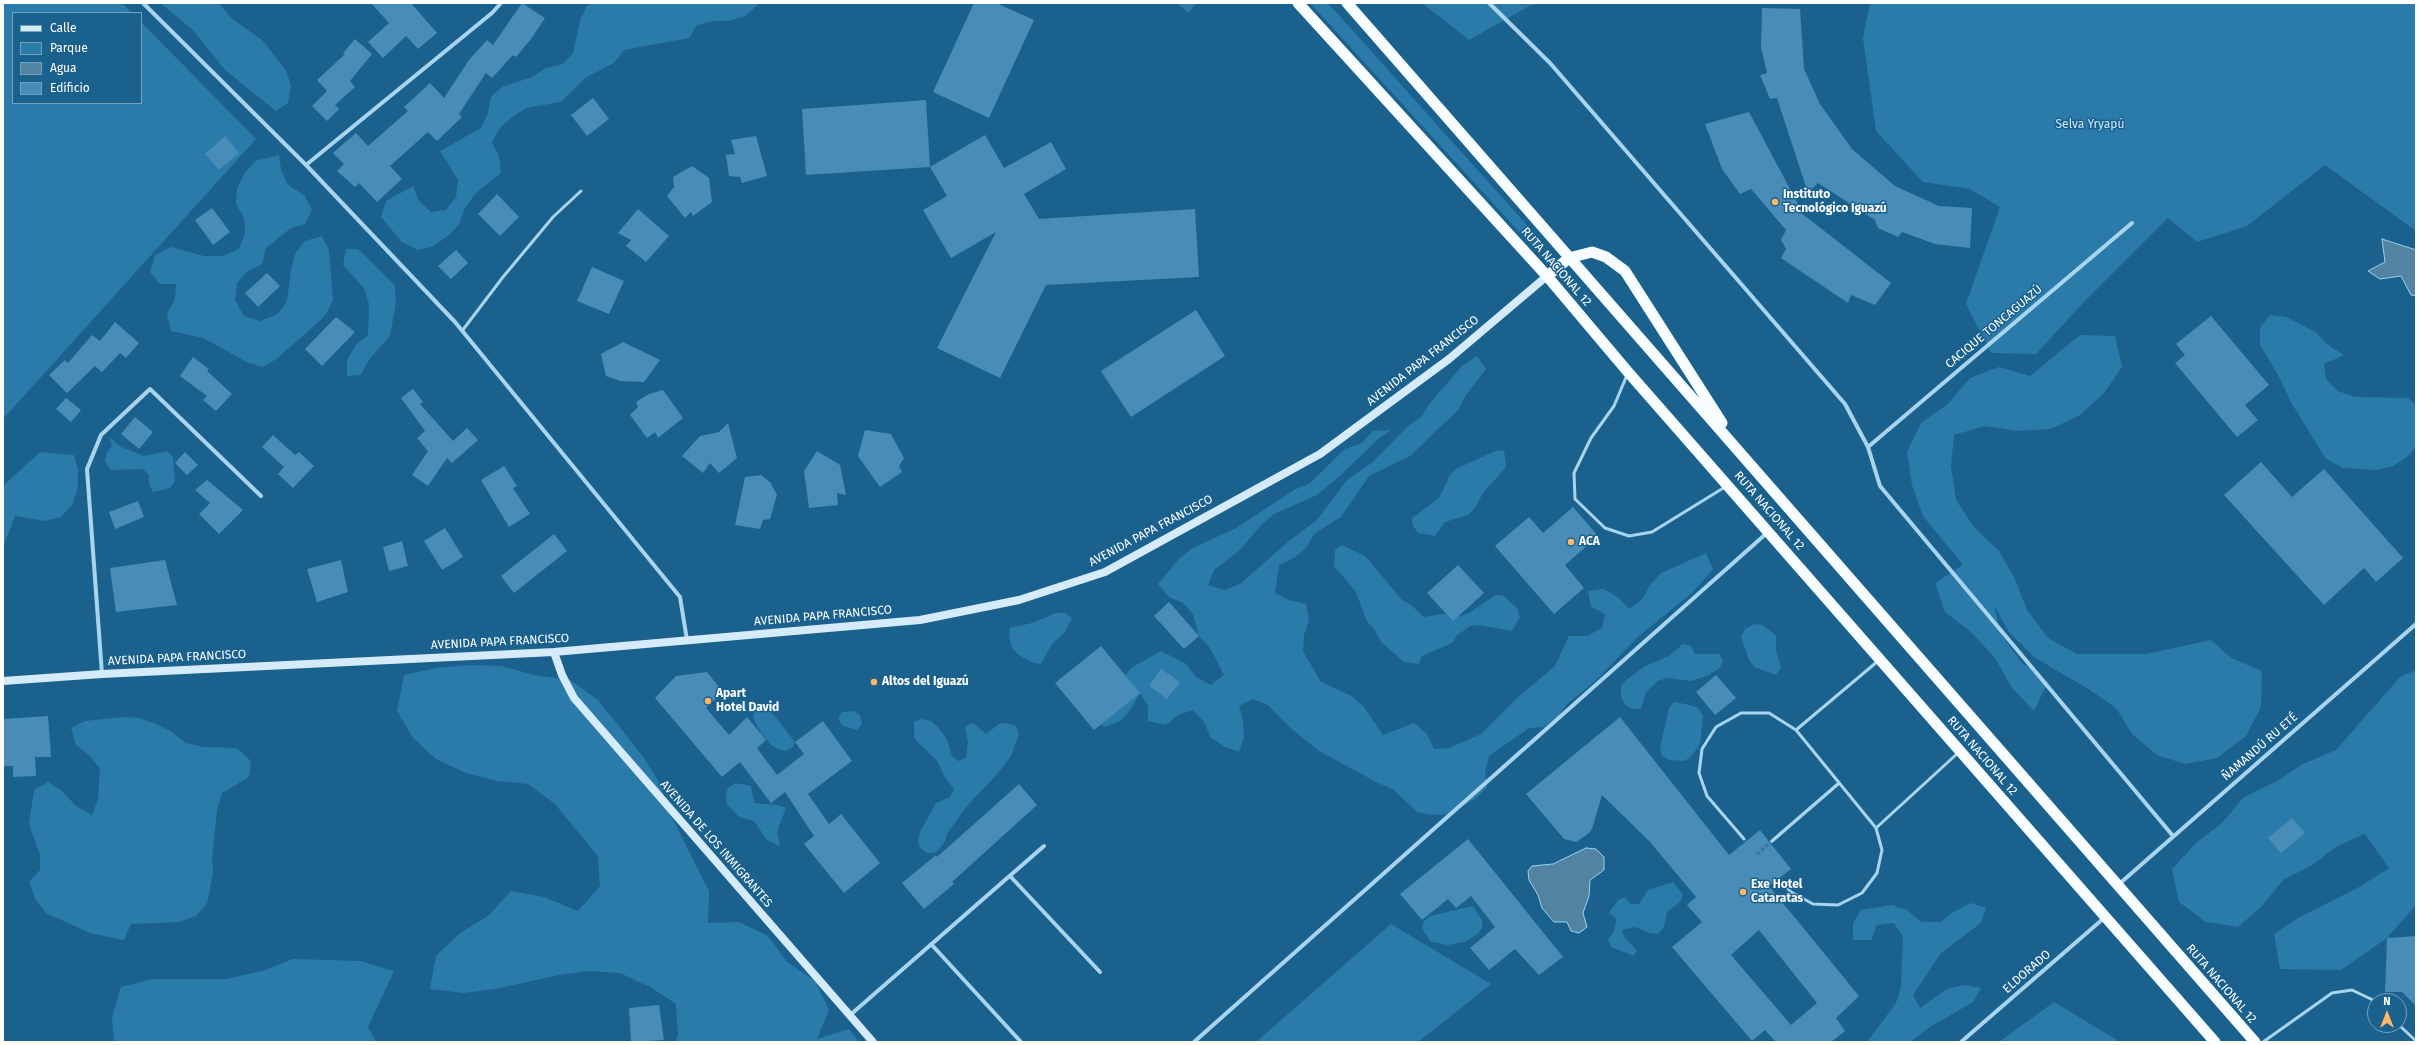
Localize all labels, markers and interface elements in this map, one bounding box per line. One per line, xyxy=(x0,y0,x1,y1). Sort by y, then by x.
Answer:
legend xyxy=(12,12,142,104)
text: Calle xyxy=(50,21,77,35)
text: Parque xyxy=(50,41,88,55)
text: Agua xyxy=(50,61,77,75)
text: Edificio xyxy=(50,81,90,95)
park label: Selva Yryapú xyxy=(2056,118,2124,132)
place label: Instituto Tecnológico Iguazú xyxy=(1783,188,1887,216)
marker: Instituto Tecnológico Iguazú xyxy=(1770,197,1780,207)
street label: RUTA NACIONAL 12 xyxy=(1518,225,1594,309)
street label: CACIQUE TONCAGUAZÚ xyxy=(1943,282,2045,372)
street label: AVENIDA PAPA FRANCISCO xyxy=(1364,313,1482,409)
street label: RUTA NACIONAL 12 xyxy=(1731,469,1807,553)
street label: AVENIDA PAPA FRANCISCO xyxy=(1087,492,1215,570)
place label: ACA xyxy=(1579,535,1600,549)
marker: ACA xyxy=(1566,537,1576,547)
street label: AVENIDA PAPA FRANCISCO xyxy=(753,603,893,629)
street label: AVENIDA PAPA FRANCISCO xyxy=(430,631,570,653)
street label: AVENIDA PAPA FRANCISCO xyxy=(107,647,247,669)
place label: Altos del Iguazú xyxy=(882,675,969,689)
marker: Altos del Iguazú xyxy=(869,677,879,687)
place label: Apart Hotel David xyxy=(716,687,779,715)
marker: Apart Hotel David xyxy=(703,696,713,706)
street label: ÑAMANDÚ RU ETÉ xyxy=(2219,710,2301,784)
street label: RUTA NACIONAL 12 xyxy=(1944,714,2020,798)
street label: AVENIDA DE LOS INMIGRANTES xyxy=(657,778,775,910)
place label: Exe Hotel Cataratas xyxy=(1751,878,1803,906)
marker: Exe Hotel Cataratas xyxy=(1738,887,1748,897)
street label: RUTA NACIONAL 12 xyxy=(2183,942,2259,1026)
street label: ELDORADO xyxy=(2000,947,2054,997)
north arrow xyxy=(2367,993,2407,1033)
text: N xyxy=(2383,995,2391,1008)

